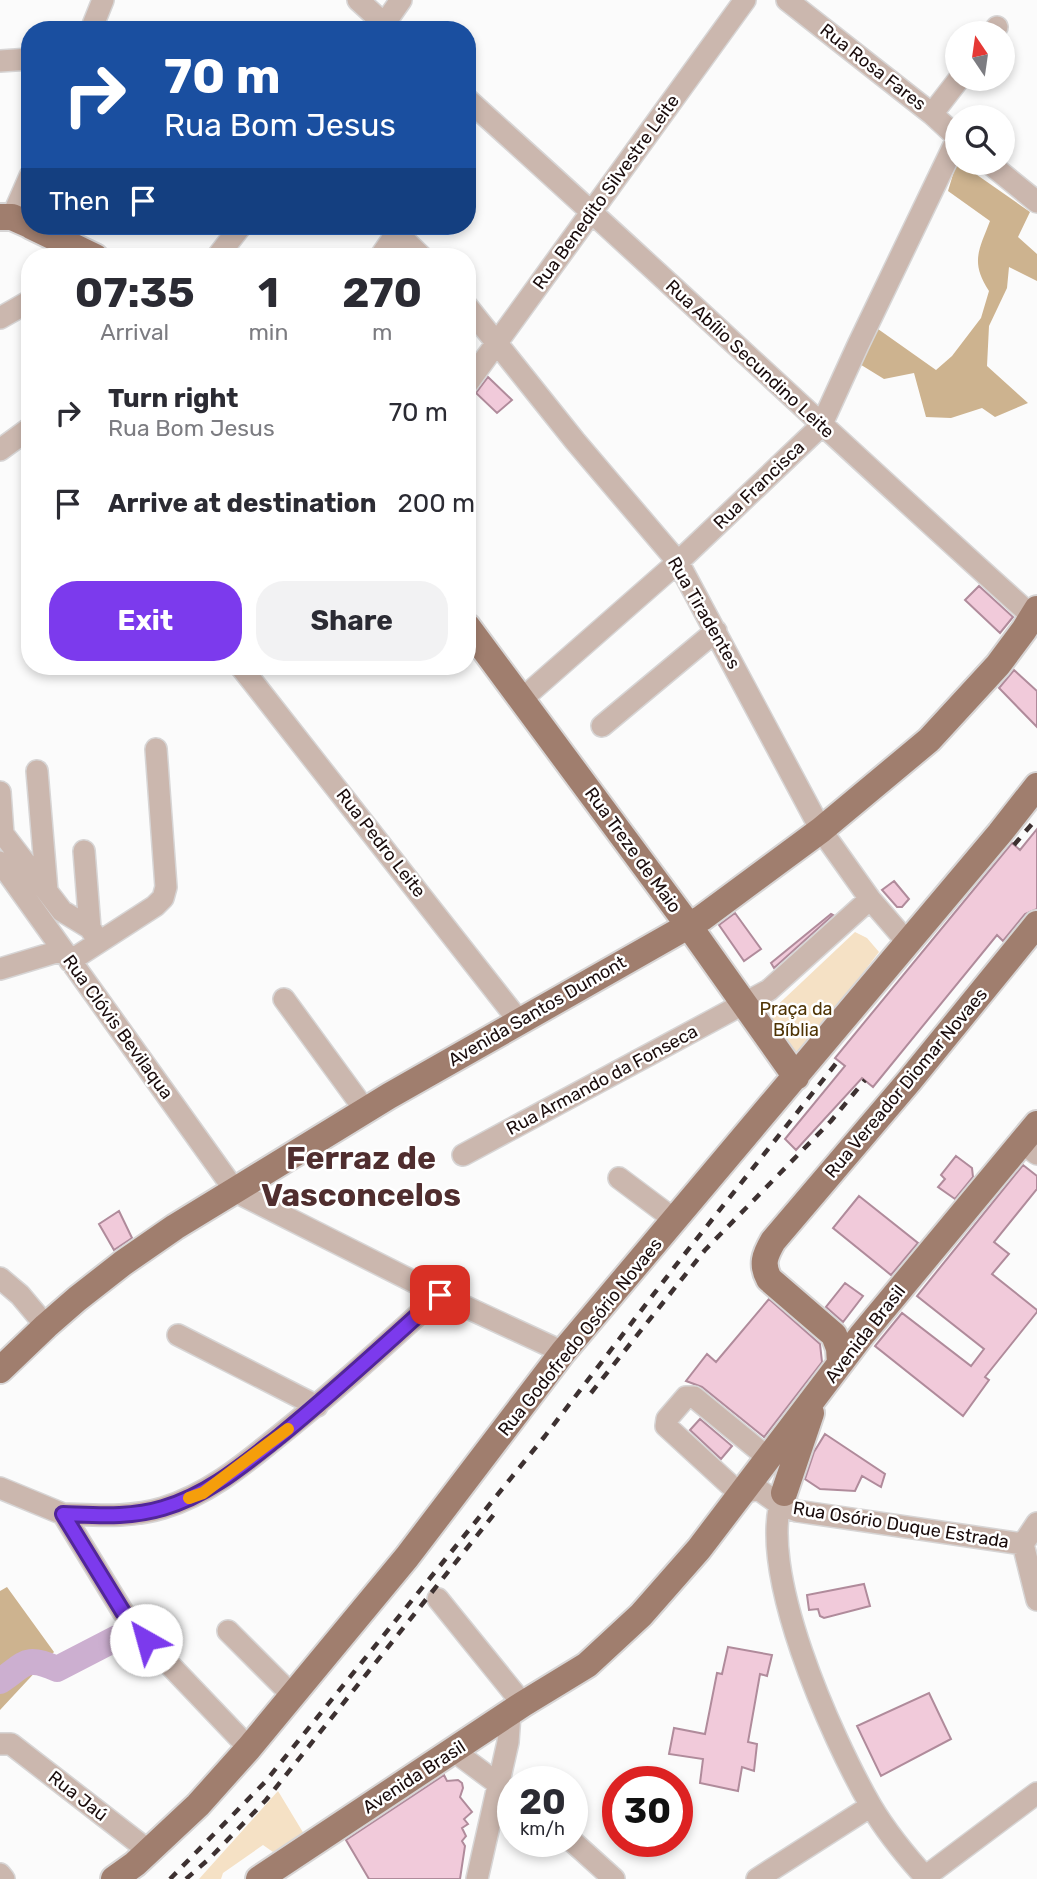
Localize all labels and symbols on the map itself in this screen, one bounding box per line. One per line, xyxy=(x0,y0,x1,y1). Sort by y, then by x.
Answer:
street label: Rua Rosa Fares xyxy=(816,19,930,115)
north arrow xyxy=(945,21,1015,91)
street label: Rua Benedito Silvestre Leite xyxy=(528,90,684,294)
street label: Rua Abílio Secundino Leite xyxy=(661,275,839,443)
street label: Rua Francisca xyxy=(709,436,809,534)
street label: Rua Tiradentes xyxy=(663,553,745,673)
street label: Rua Treze de Maio xyxy=(580,783,686,917)
street label: Rua Pedro Leite xyxy=(332,784,430,902)
street label: Rua Clóvis Bevilaqua xyxy=(58,950,178,1104)
street label: Avenida Santos Dumont xyxy=(444,951,630,1071)
street label: Rua Vereador Diomar Novaes xyxy=(820,984,992,1182)
park label: Praça da Bíblia xyxy=(759,998,833,1041)
street label: Rua Armando da Fonseca xyxy=(503,1020,701,1140)
district label: Ferraz de Vasconcelos xyxy=(261,1139,461,1214)
street label: Rua Godofredo Osório Novaes xyxy=(493,1233,667,1441)
pin xyxy=(410,1265,470,1325)
street label: Avenida Brasil xyxy=(820,1281,910,1387)
street label: Rua Osório Duque Estrada xyxy=(791,1497,1011,1553)
position arrow xyxy=(109,1603,183,1677)
street label: Avenida Brasil xyxy=(358,1736,470,1818)
street label: Rua Jaú xyxy=(44,1766,112,1826)
speed limit sign: 30 xyxy=(602,1766,693,1857)

